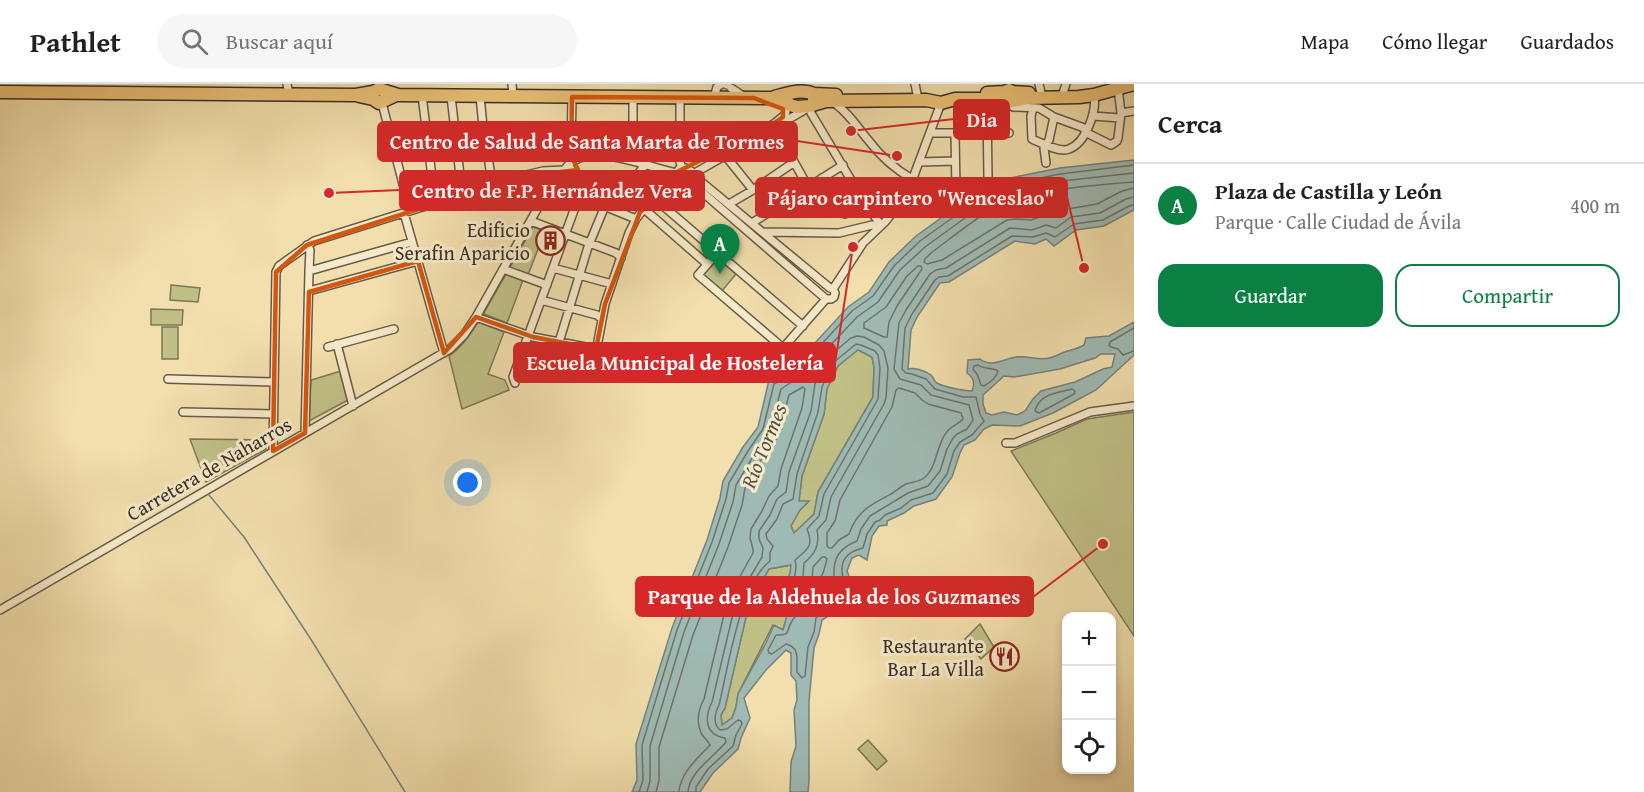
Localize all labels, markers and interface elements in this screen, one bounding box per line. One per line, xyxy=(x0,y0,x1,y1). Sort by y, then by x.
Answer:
search box xyxy=(157,14,577,68)
text: Pathlet xyxy=(30,21,121,62)
icon: search xyxy=(178,25,211,58)
text: Buscar aquí xyxy=(226,25,333,57)
text: Mapa xyxy=(1301,26,1349,57)
text: Cómo llegar xyxy=(1382,26,1487,57)
text: Guardados xyxy=(1520,26,1614,57)
callout: Dia xyxy=(954,100,1009,139)
text: Dia xyxy=(967,104,998,135)
text: Cerca xyxy=(1158,104,1222,143)
callout: Centro de Salud de Santa Marta de Tormes xyxy=(378,122,797,161)
text: Centro de Salud de Santa Marta de Tormes xyxy=(390,126,784,157)
callout: Centro de F.P. Hernández Vera xyxy=(400,171,704,210)
text: Centro de F.P. Hernández Vera xyxy=(412,175,693,206)
text: Plaza de Castilla y León xyxy=(1215,175,1442,207)
callout: Pájaro carpintero "Wenceslao" xyxy=(756,178,1067,217)
text: Pájaro carpintero "Wenceslao" xyxy=(767,182,1055,213)
text: A xyxy=(1171,191,1184,220)
text: 400 m xyxy=(1570,191,1620,220)
text: Parque · Calle Ciudad de Ávila xyxy=(1215,207,1461,236)
place label: Edificio Serafin Aparicio xyxy=(395,215,530,267)
pin: A xyxy=(700,224,740,274)
building icon: Edificio Serafin Aparicio xyxy=(535,225,567,257)
button: Guardar xyxy=(1158,264,1383,327)
button: Compartir xyxy=(1395,264,1620,327)
callout: Escuela Municipal de Hostelería xyxy=(514,343,835,382)
text: Escuela Municipal de Hostelería xyxy=(526,347,824,378)
water label: Río Tormes xyxy=(732,399,795,494)
street label: Carretera de Naharros xyxy=(121,409,297,528)
your location xyxy=(453,468,482,497)
callout: Parque de la Aldehuela de los Guzmanes xyxy=(636,577,1033,616)
text: Parque de la Aldehuela de los Guzmanes xyxy=(648,581,1020,612)
map controls xyxy=(1062,612,1116,774)
button: + xyxy=(1062,612,1116,666)
place label: Restaurante Bar La Villa xyxy=(883,631,985,683)
restaurant icon: Restaurante Bar La Villa xyxy=(989,641,1021,673)
button: − xyxy=(1062,666,1116,720)
button: locate xyxy=(1062,720,1116,774)

